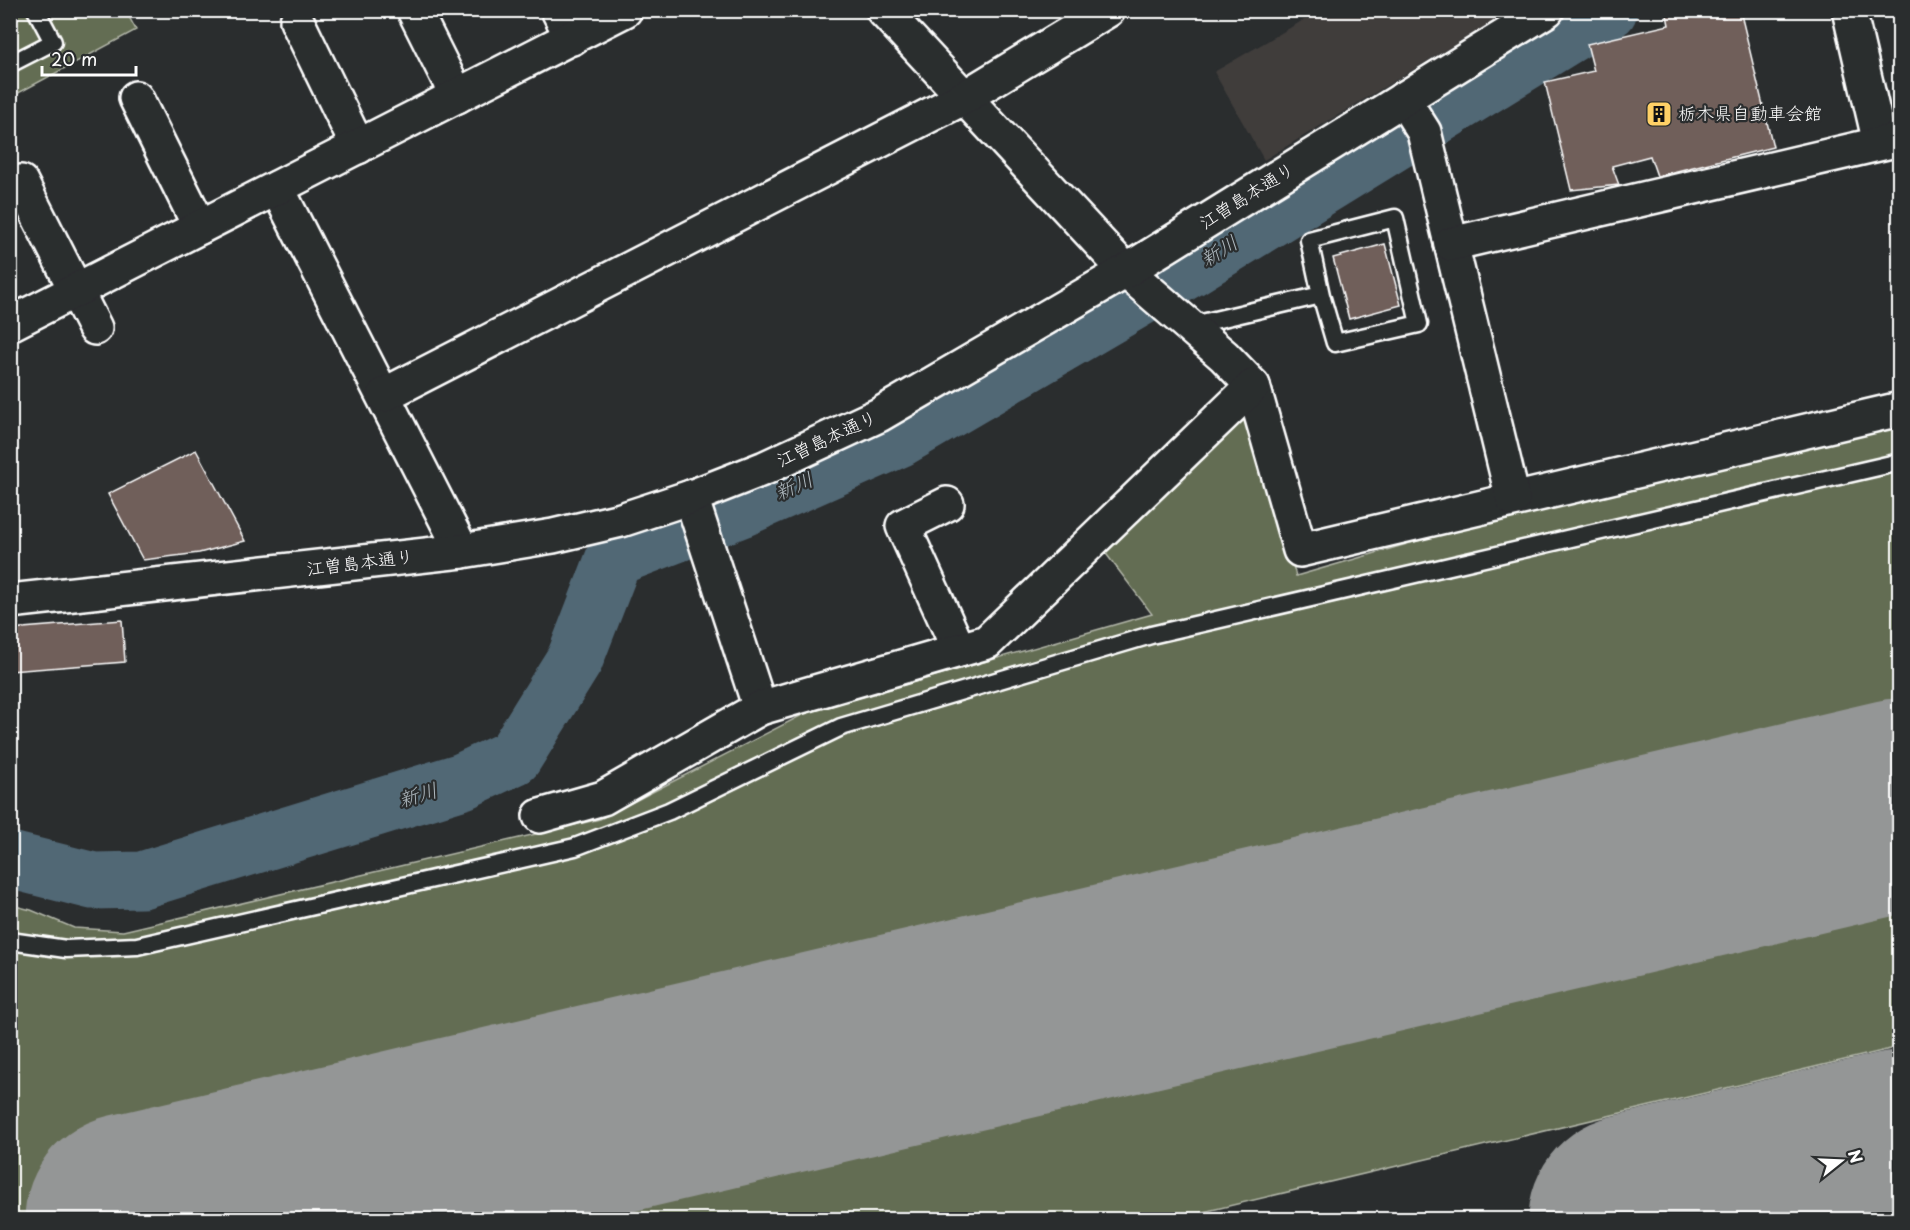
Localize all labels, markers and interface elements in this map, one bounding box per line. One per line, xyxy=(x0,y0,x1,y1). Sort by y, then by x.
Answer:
scale bar xyxy=(42,39,136,77)
text: 20 m xyxy=(51,45,97,72)
building icon: 栃木県自動車会館 xyxy=(1644,99,1674,129)
place label: 栃木県自動車会館 xyxy=(1678,99,1822,126)
street label: 江曽島本通り xyxy=(1193,155,1299,235)
water label: 新川 xyxy=(1194,227,1243,273)
street label: 江曽島本通り xyxy=(772,403,881,473)
water label: 新川 xyxy=(769,463,818,507)
street label: 江曽島本通り xyxy=(305,542,415,581)
water label: 新川 xyxy=(394,774,441,814)
north arrow xyxy=(1811,1131,1871,1191)
text: N xyxy=(1843,1146,1870,1166)

